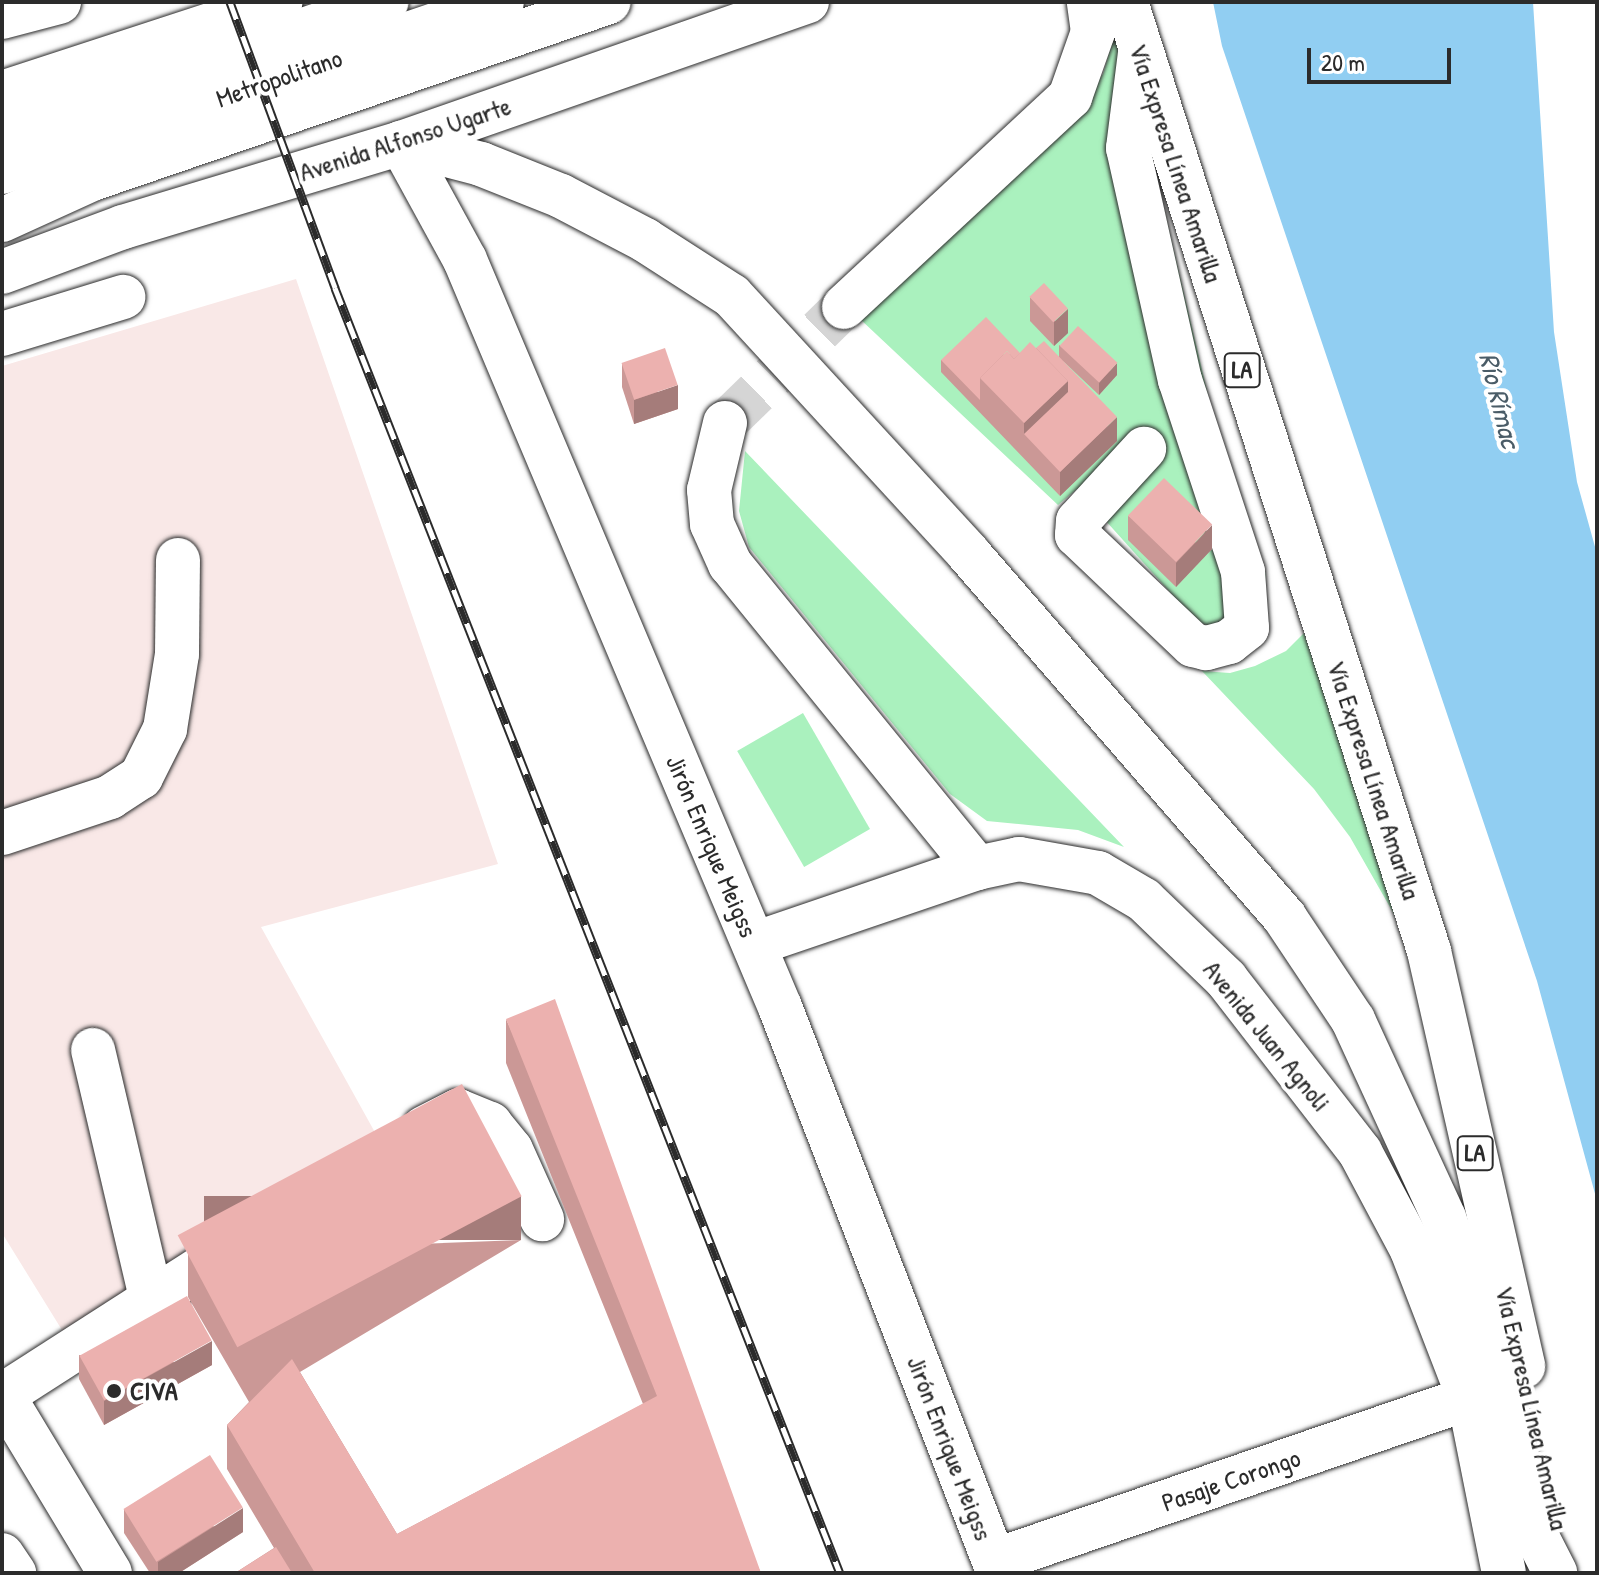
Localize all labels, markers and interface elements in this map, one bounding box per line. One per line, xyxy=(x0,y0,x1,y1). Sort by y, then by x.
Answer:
scale bar xyxy=(1311,32,1455,82)
street label: Vía Expresa Línea Amarilla xyxy=(1123,40,1229,286)
street label: Metropolitano xyxy=(212,42,346,114)
text: 20 m xyxy=(1321,46,1365,78)
street label: Avenida Alfonso Ugarte xyxy=(295,90,515,188)
water label: Río Rímac xyxy=(1472,349,1528,451)
road number: LA xyxy=(1222,350,1262,390)
street label: Vía Expresa Línea Amarilla xyxy=(1321,657,1427,903)
street label: Jirón Enrique Meigss xyxy=(660,750,764,942)
street label: Avenida Juan Agnoli xyxy=(1197,954,1337,1118)
road number: LA xyxy=(1455,1133,1495,1173)
street label: Vía Expresa Línea Amarilla xyxy=(1489,1283,1575,1533)
street label: Jirón Enrique Meigss xyxy=(901,1352,999,1544)
place label: CIVA xyxy=(130,1375,178,1407)
marker: CIVA xyxy=(105,1382,123,1400)
street label: Pasaje Corongo xyxy=(1158,1442,1304,1518)

